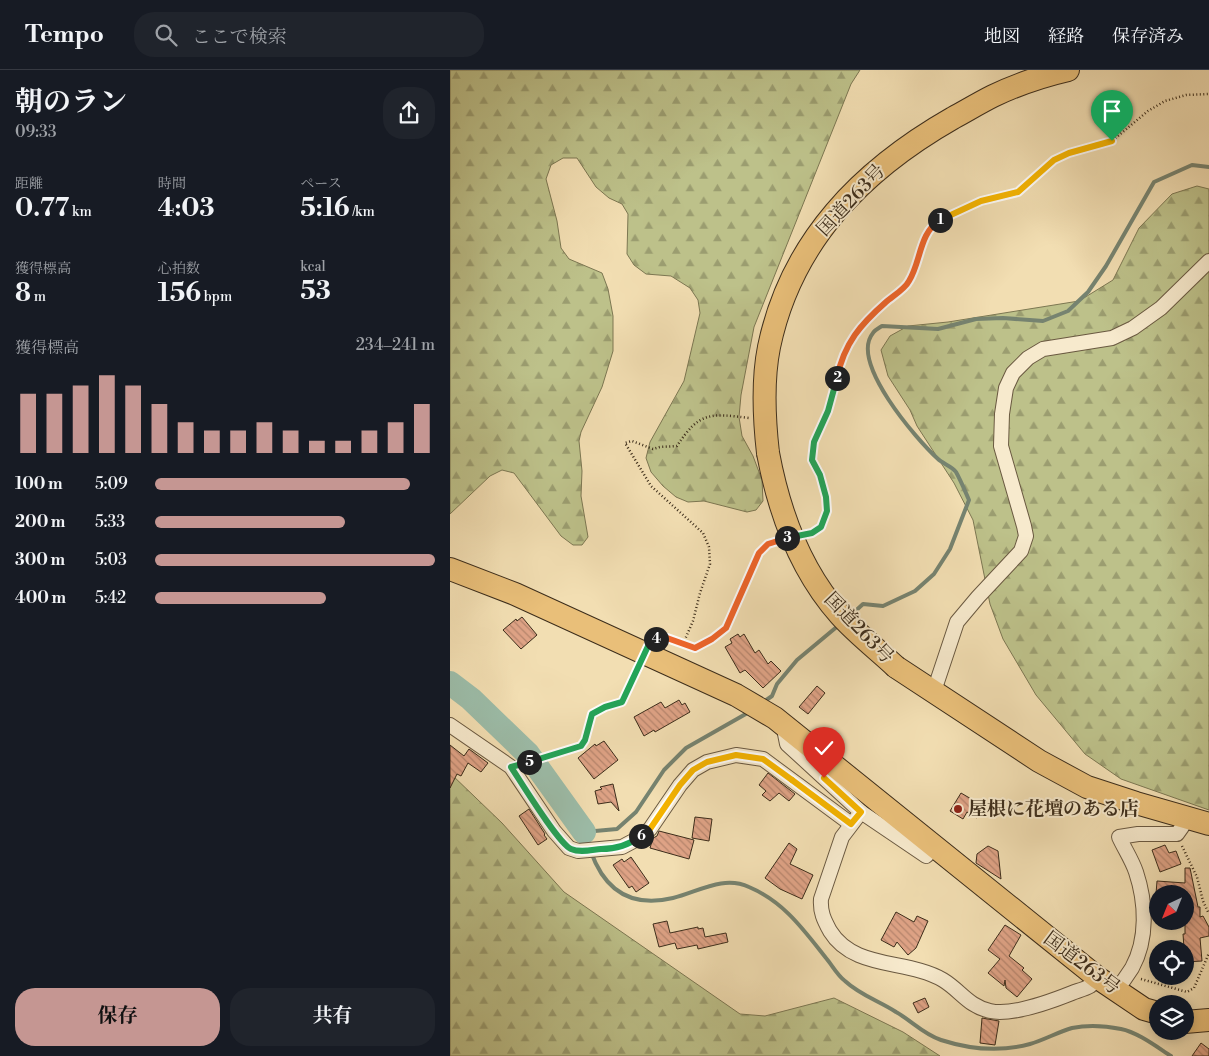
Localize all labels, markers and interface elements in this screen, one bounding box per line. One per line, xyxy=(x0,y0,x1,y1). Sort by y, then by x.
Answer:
search box xyxy=(134,12,484,57)
text: Tempo xyxy=(25,20,104,50)
icon: search xyxy=(152,21,180,49)
text: ここで検索 xyxy=(192,25,287,49)
text: 地図 xyxy=(984,25,1020,48)
text: 経路 xyxy=(1048,25,1084,48)
text: 保存済み xyxy=(1112,25,1184,48)
text: 朝のラン xyxy=(15,85,127,120)
button: share xyxy=(383,87,435,139)
pin xyxy=(1091,90,1133,141)
icon: arrive xyxy=(1098,97,1126,125)
text: 09:33 xyxy=(15,122,57,142)
street label: 国道263号 xyxy=(812,159,890,241)
text: 距離 xyxy=(15,175,43,193)
text: 時間 xyxy=(158,175,186,193)
text: ペース xyxy=(300,175,342,193)
text: 0.77 xyxy=(15,193,69,224)
text: 4:03 xyxy=(158,193,214,224)
text: 5:16 xyxy=(300,193,350,224)
text: km xyxy=(69,203,92,221)
text: /km xyxy=(350,203,375,221)
pin: 1 xyxy=(928,208,952,232)
text: 1 xyxy=(937,211,944,229)
text: kcal xyxy=(300,258,326,276)
text: 獲得標高 xyxy=(15,260,71,278)
text: 心拍数 xyxy=(158,260,200,278)
text: 53 xyxy=(300,276,331,307)
text: 8 xyxy=(15,278,31,309)
text: 156 xyxy=(158,278,201,309)
text: m xyxy=(31,288,46,306)
text: bpm xyxy=(201,288,232,306)
text: 234–241 m xyxy=(356,335,435,355)
text: 獲得標高 xyxy=(15,338,79,358)
pin: 2 xyxy=(824,366,850,390)
text: 2 xyxy=(833,369,842,387)
text: 100 m xyxy=(15,474,63,494)
text: 5:09 xyxy=(95,474,128,494)
text: 200 m xyxy=(15,512,65,532)
text: 5:33 xyxy=(95,512,125,532)
pin: 3 xyxy=(774,526,800,550)
text: 3 xyxy=(783,529,792,547)
text: 300 m xyxy=(15,550,65,570)
text: 5:03 xyxy=(95,550,127,570)
street label: 国道263号 xyxy=(819,587,899,669)
text: 400 m xyxy=(15,588,66,608)
text: 5:42 xyxy=(95,588,126,608)
pin: 4 xyxy=(644,626,668,652)
text: 4 xyxy=(652,630,661,648)
pin xyxy=(803,727,845,778)
icon: check xyxy=(810,734,838,762)
pin: 5 xyxy=(516,750,542,774)
text: 5 xyxy=(525,753,534,771)
place label: 屋根に花壇のある店 xyxy=(968,797,1139,821)
marker: 屋根に花壇のある店 xyxy=(952,803,964,815)
pin: 6 xyxy=(628,824,654,848)
text: 6 xyxy=(637,827,646,845)
north arrow xyxy=(1149,885,1194,930)
map controls xyxy=(1149,885,1194,1040)
street label: 国道263号 xyxy=(1039,926,1125,1000)
button: locate xyxy=(1149,940,1194,985)
button: 保存 xyxy=(15,988,220,1046)
button: 共有 xyxy=(230,988,435,1046)
button: layers xyxy=(1149,995,1194,1040)

